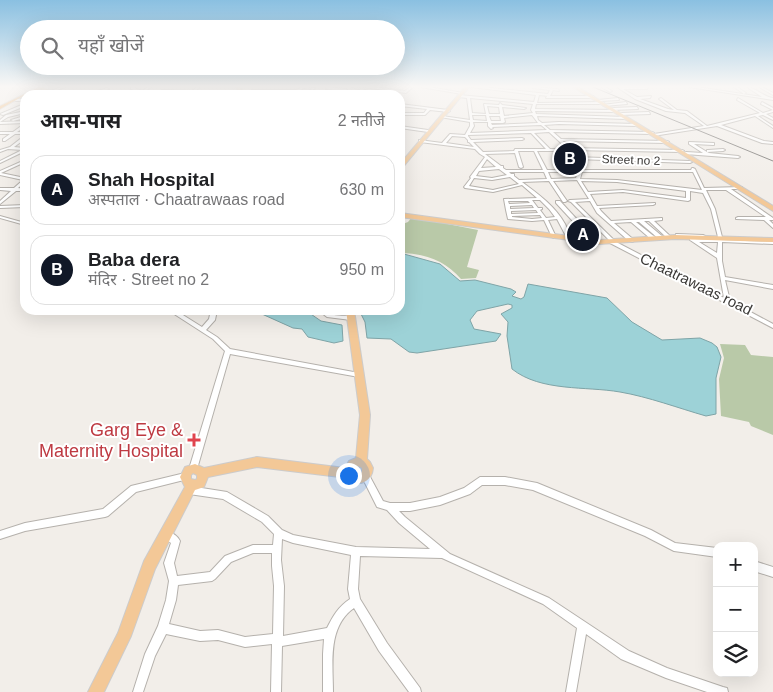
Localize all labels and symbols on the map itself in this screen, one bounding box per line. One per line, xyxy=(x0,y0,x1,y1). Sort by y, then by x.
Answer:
pin: B xyxy=(554,140,586,178)
street label: Street no 2 xyxy=(601,152,661,168)
pin: A xyxy=(567,216,599,254)
street label: Chaatrawaas road xyxy=(637,249,755,318)
place label: Garg Eye & Maternity Hospital xyxy=(39,420,183,461)
marker: Garg Eye & Maternity Hospital xyxy=(187,433,201,447)
your location xyxy=(336,463,362,489)

